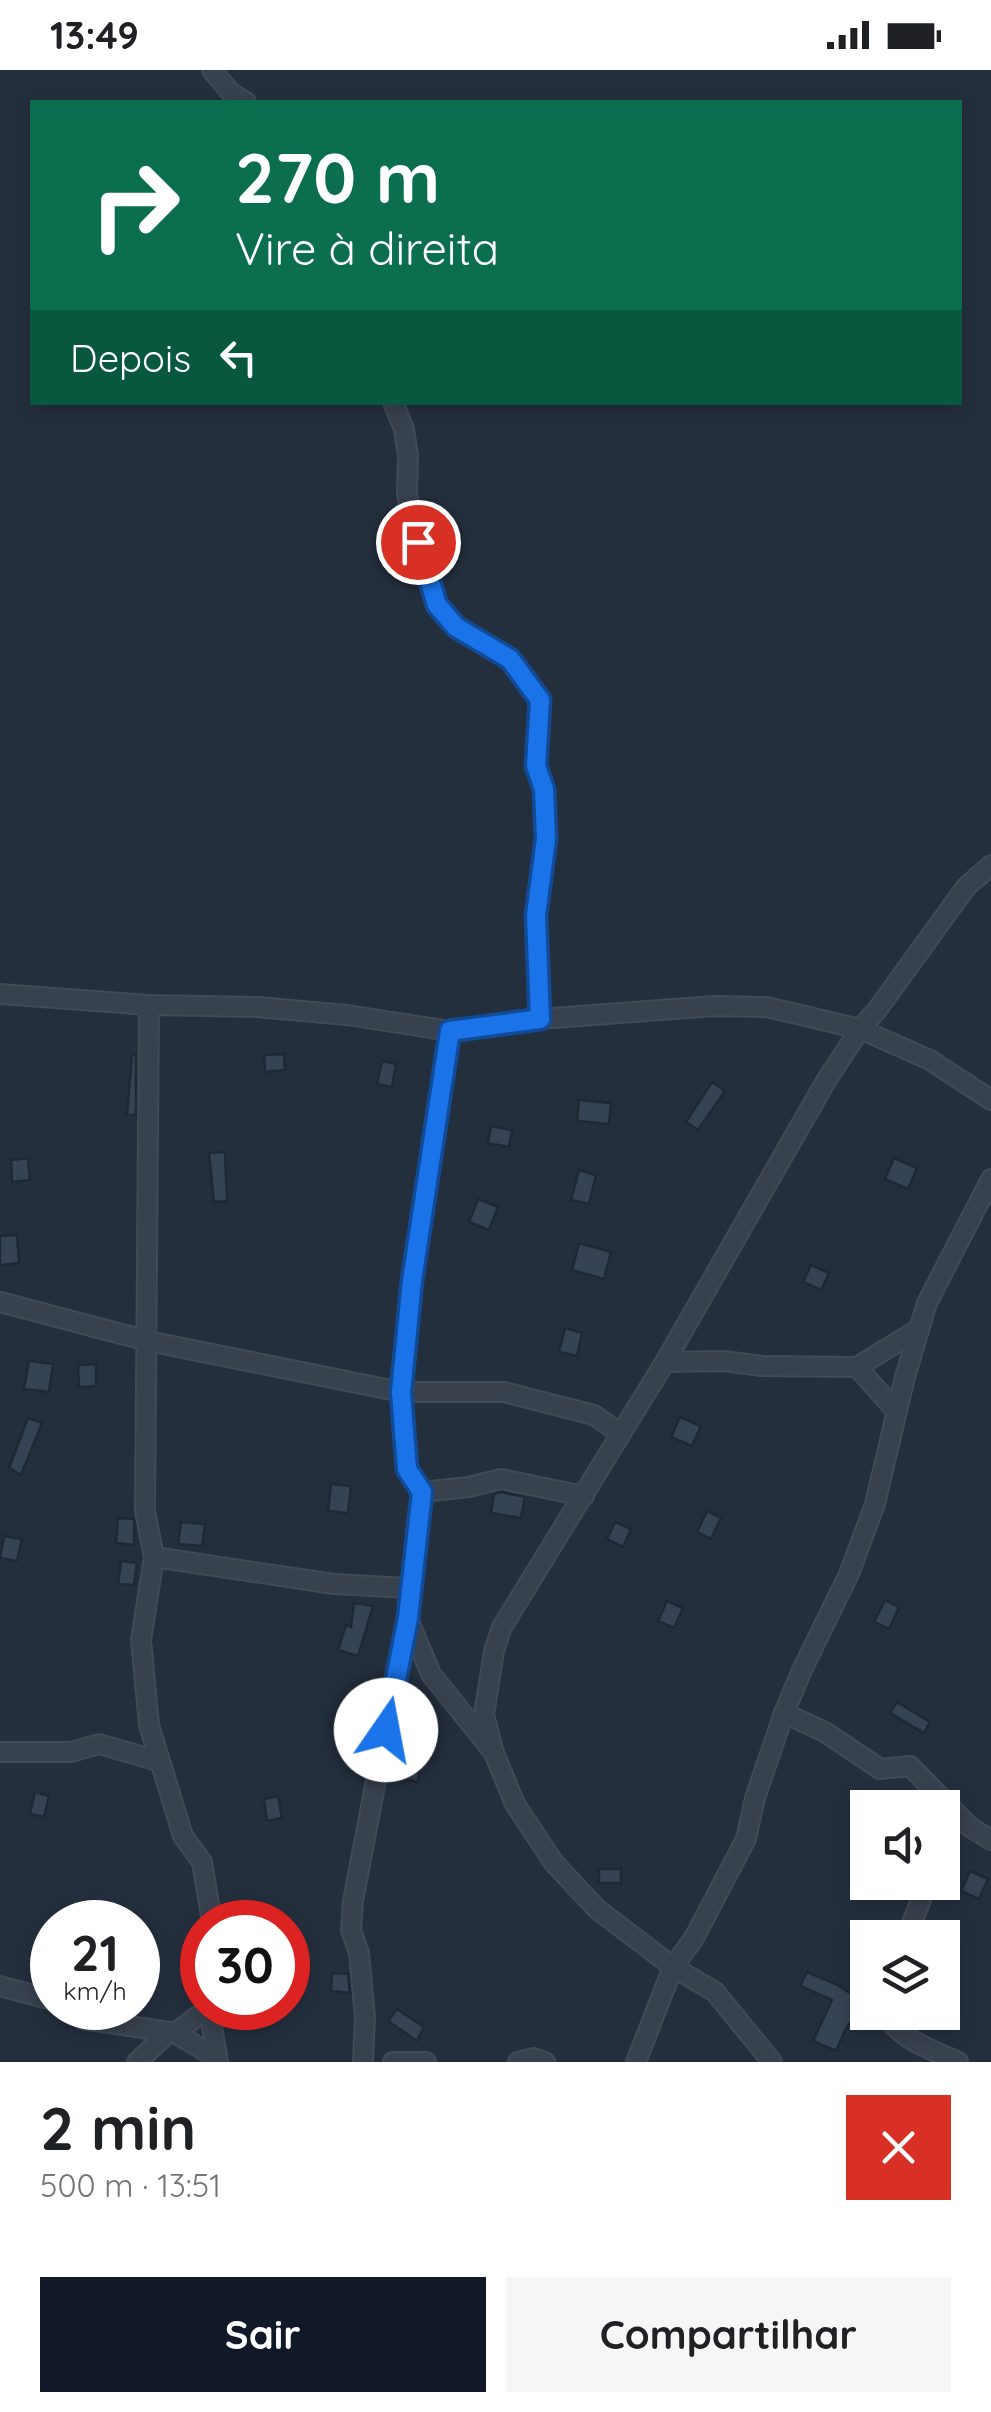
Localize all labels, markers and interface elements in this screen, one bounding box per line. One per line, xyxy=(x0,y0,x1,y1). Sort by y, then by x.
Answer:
text: 13:49 xyxy=(50,11,139,59)
text: 270 m xyxy=(235,133,440,221)
icon: right xyxy=(70,140,200,270)
text: Vire à direita xyxy=(235,220,499,276)
icon: left xyxy=(211,330,266,385)
text: Depois xyxy=(70,334,191,382)
pin xyxy=(376,500,461,585)
icon: arrive xyxy=(391,515,446,570)
position arrow xyxy=(334,1678,438,1782)
map controls xyxy=(850,1790,960,2030)
button: sound xyxy=(850,1790,960,1900)
speed limit sign: 30 xyxy=(180,1900,310,2030)
button: layers xyxy=(850,1920,960,2030)
text: 21 xyxy=(71,1921,119,1984)
text: km/h xyxy=(63,1975,127,2006)
text: 2 min xyxy=(40,2090,196,2165)
button: close xyxy=(846,2095,951,2200)
text: 500 m · 13:51 xyxy=(40,2165,221,2205)
button: Sair xyxy=(40,2277,486,2392)
button: Compartilhar xyxy=(506,2277,951,2392)

